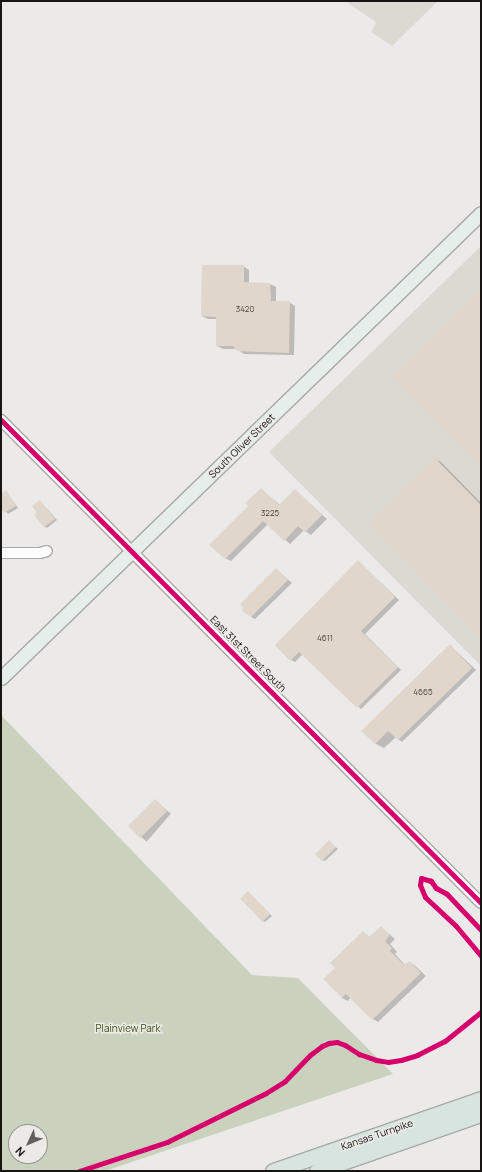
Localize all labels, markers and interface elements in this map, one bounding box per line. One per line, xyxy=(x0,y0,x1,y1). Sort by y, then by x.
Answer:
house number: 3420 xyxy=(236,304,254,314)
street label: South Oliver Street xyxy=(206,411,278,481)
house number: 3225 xyxy=(261,508,279,518)
street label: East 31st Street South xyxy=(208,614,288,694)
house number: 4611 xyxy=(317,633,333,643)
house number: 4665 xyxy=(413,687,433,697)
park label: Plainview Park xyxy=(96,1023,160,1035)
street label: Kansas Turnpike xyxy=(339,1117,415,1153)
north arrow xyxy=(8,1124,48,1164)
text: N xyxy=(12,1144,28,1160)

